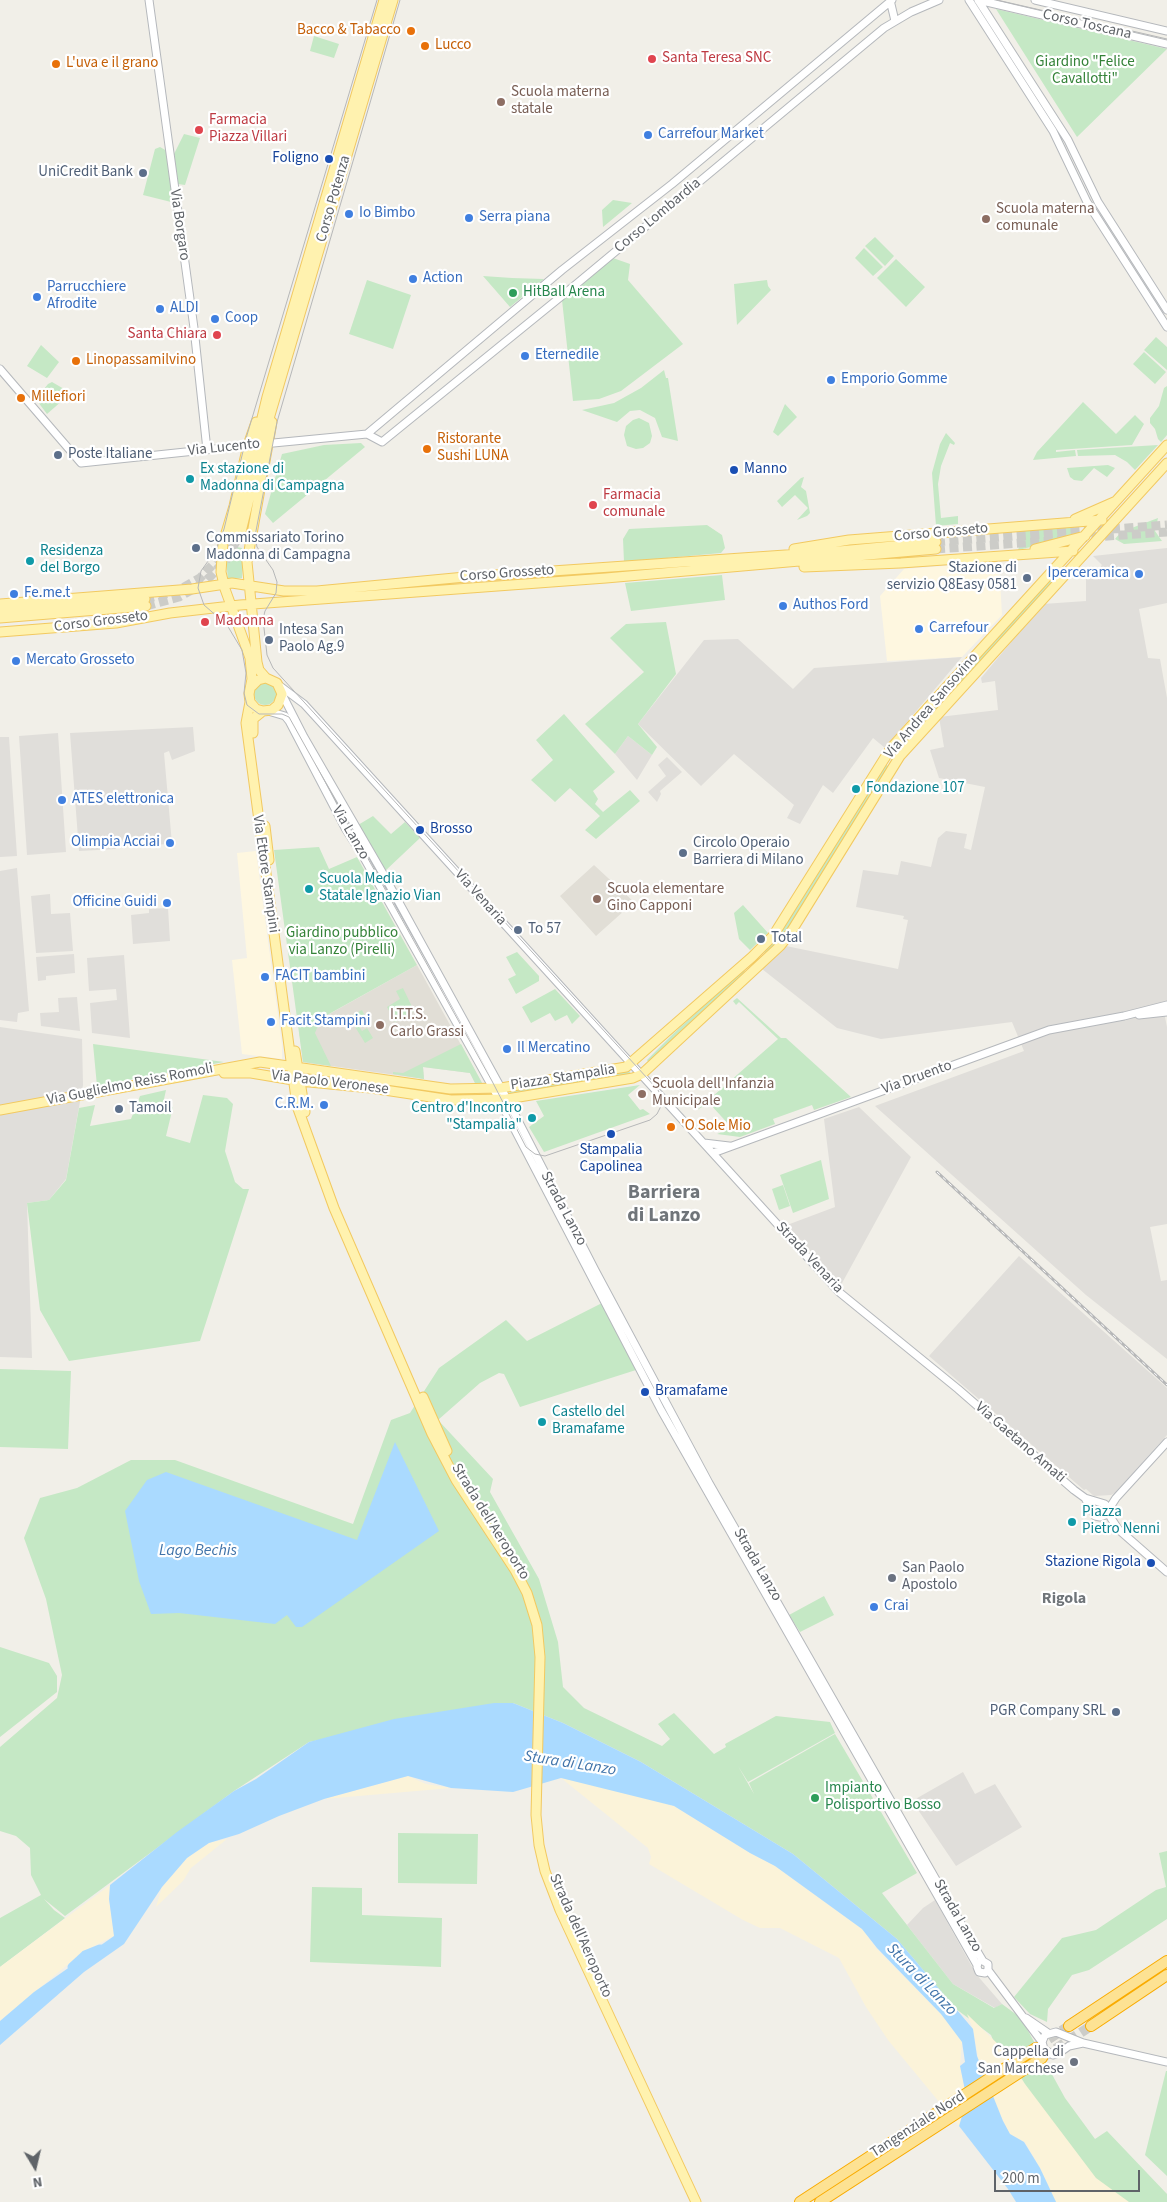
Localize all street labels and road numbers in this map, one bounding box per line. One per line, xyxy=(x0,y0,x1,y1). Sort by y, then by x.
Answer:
street label: Corso Toscana xyxy=(1041,6,1133,44)
street label: Corso Potenza xyxy=(313,154,355,244)
street label: Corso Lombardia xyxy=(611,175,705,257)
street label: Via Borgaro xyxy=(165,188,193,262)
street label: Via Lucento xyxy=(187,435,261,461)
street label: Corso Grosseto xyxy=(893,520,989,546)
street label: Corso Grosseto xyxy=(459,562,555,586)
street label: Corso Grosseto xyxy=(53,607,149,637)
street label: Via Andrea Sansovino xyxy=(881,649,983,763)
street label: Via Lanzo xyxy=(327,803,373,863)
street label: Via Ettore Stampini xyxy=(248,814,282,934)
street label: Via Venaria xyxy=(450,866,510,930)
street label: Via Druento xyxy=(880,1057,954,1099)
street label: Via Guglielmo Reiss Romoli xyxy=(45,1060,215,1110)
street label: Piazza Stampalia xyxy=(509,1061,617,1095)
street label: Via Paolo Veronese xyxy=(270,1067,390,1099)
street label: Strada Lanzo xyxy=(536,1169,590,1249)
street label: Strada Venaria xyxy=(771,1219,847,1297)
street label: Via Gaetano Amati xyxy=(971,1399,1069,1487)
street label: Strada dell'Aeroporto xyxy=(447,1461,533,1583)
street label: Strada Lanzo xyxy=(729,1525,785,1605)
street label: Strada dell'Aeroporto xyxy=(545,1871,615,2001)
street label: Strada Lanzo xyxy=(929,1876,985,1956)
street label: Tangenziale Nord xyxy=(867,2088,969,2162)

